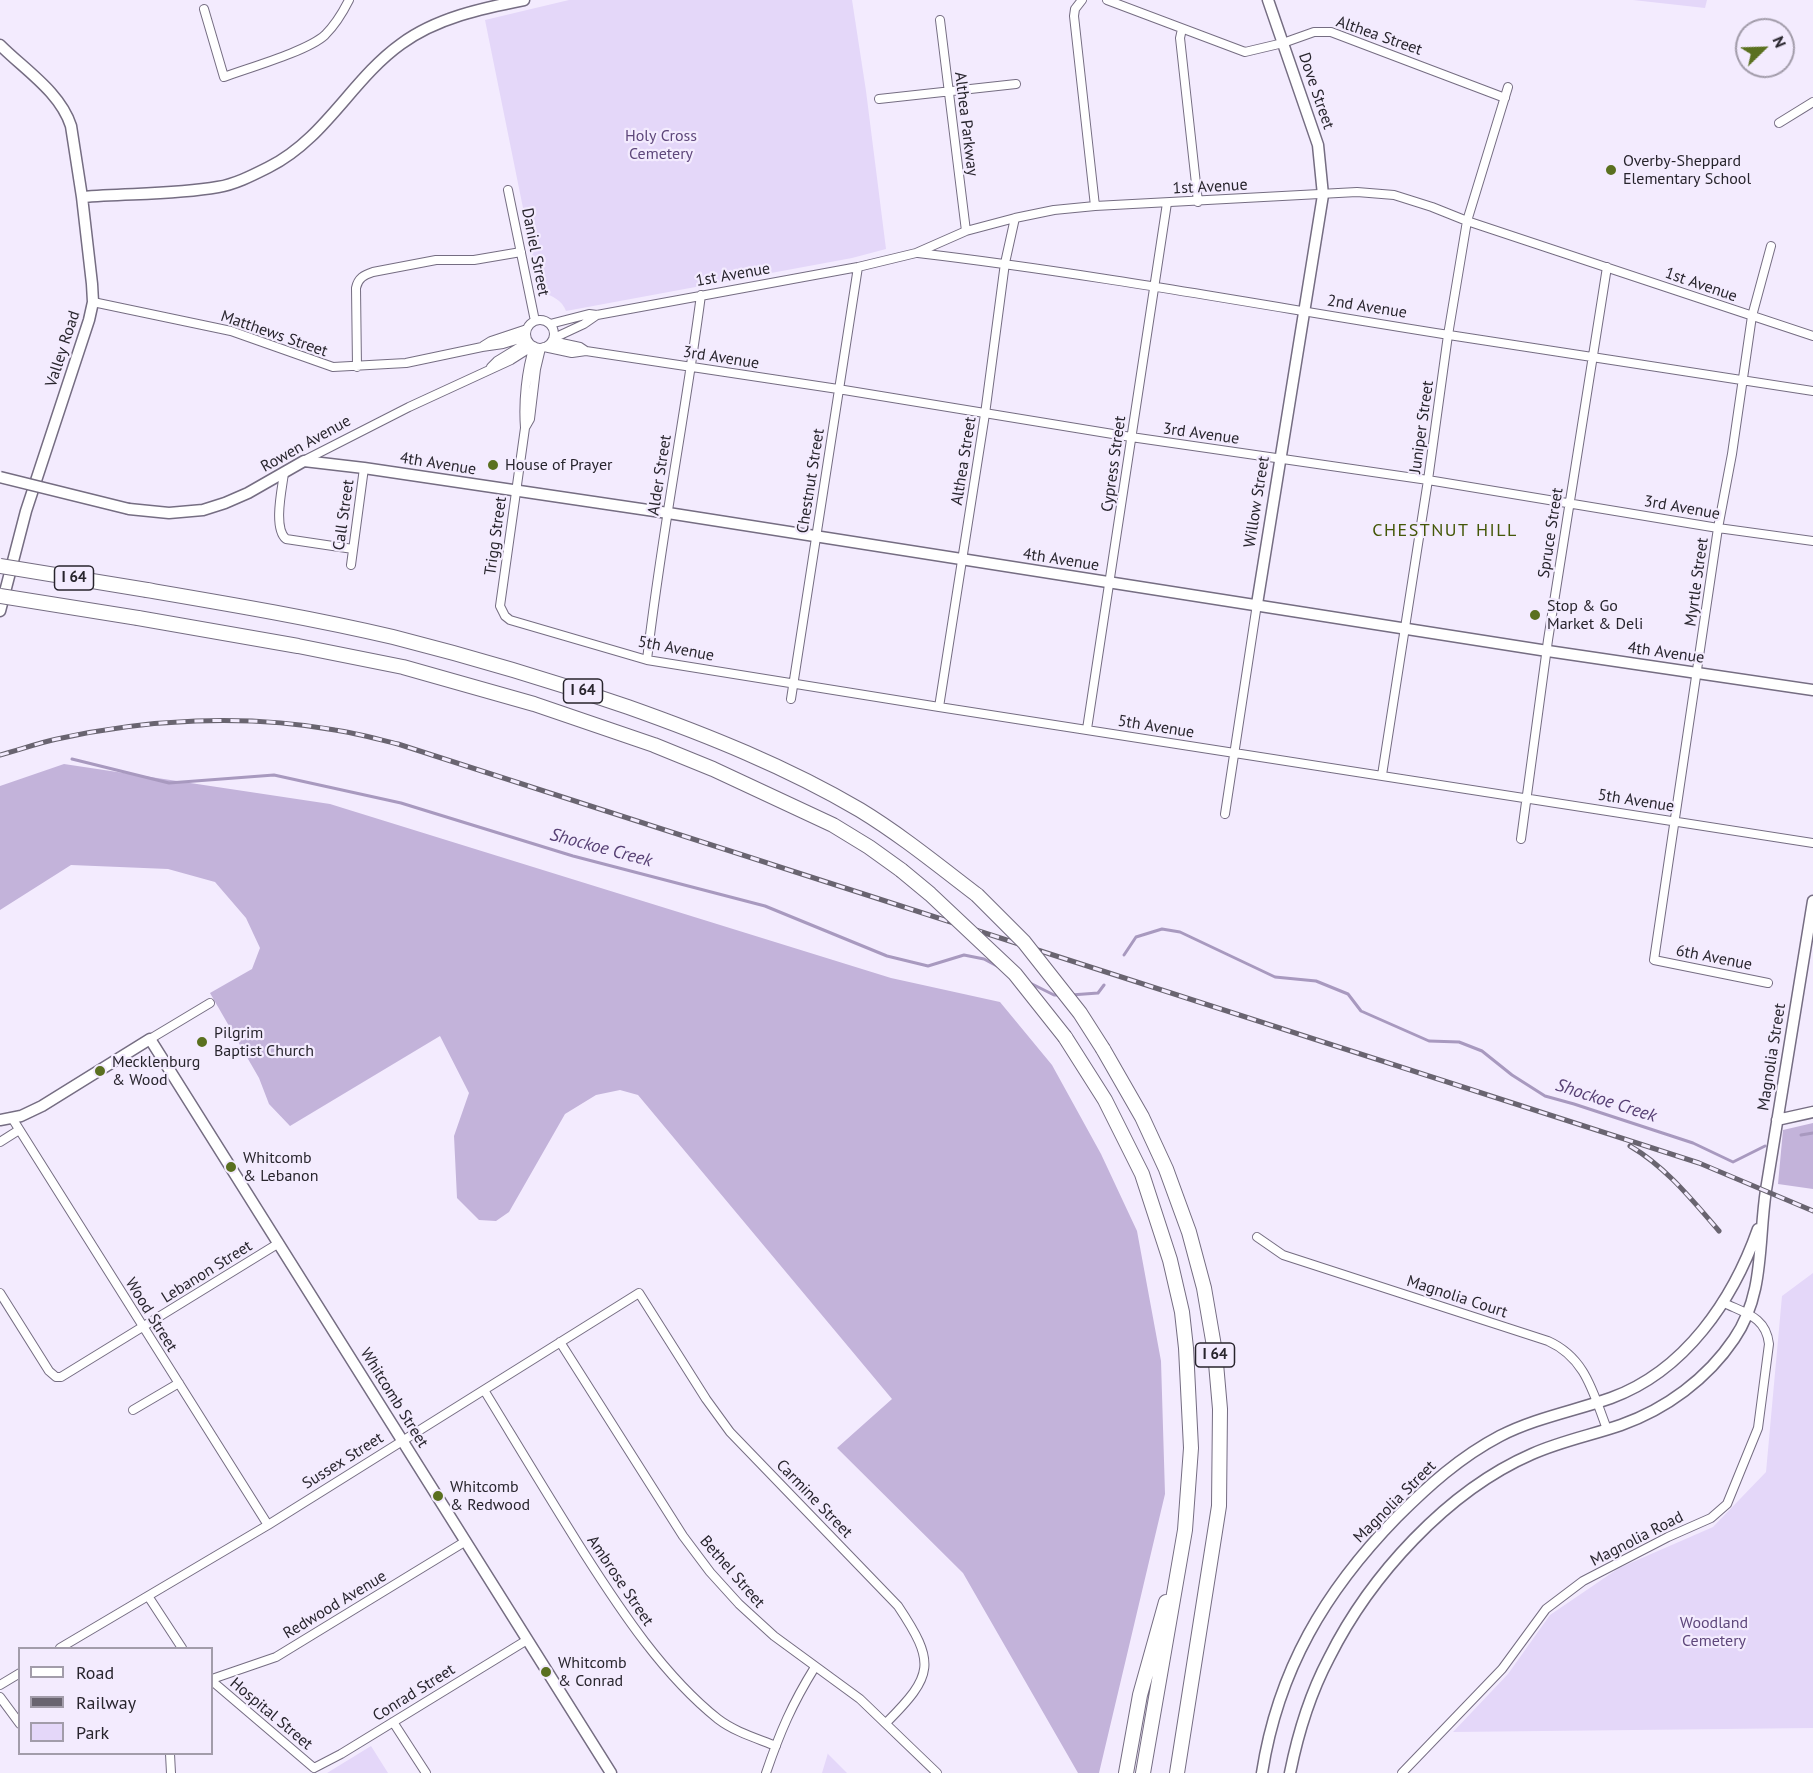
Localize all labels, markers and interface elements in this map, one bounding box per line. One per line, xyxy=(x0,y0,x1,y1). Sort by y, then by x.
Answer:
street label: Althea Street xyxy=(1334,12,1424,60)
north arrow xyxy=(1735,18,1795,78)
text: N xyxy=(1768,33,1791,50)
street label: Dove Street xyxy=(1294,50,1338,132)
street label: Althea Parkway xyxy=(950,71,982,177)
park label: Holy Cross Cemetery xyxy=(625,126,697,164)
place label: Overby-Sheppard Elementary School xyxy=(1623,151,1751,189)
marker: Overby-Sheppard Elementary School xyxy=(1604,163,1618,177)
street label: 1st Avenue xyxy=(1172,175,1248,199)
street label: Daniel Street xyxy=(517,206,553,298)
street label: 1st Avenue xyxy=(694,259,772,291)
street label: 1st Avenue xyxy=(1662,264,1740,306)
street label: 2nd Avenue xyxy=(1326,291,1408,323)
street label: Matthews Street xyxy=(218,307,330,361)
street label: Valley Road xyxy=(42,308,84,390)
street label: 3rd Avenue xyxy=(681,342,761,374)
street label: Juniper Street xyxy=(1406,379,1438,475)
street label: Rowen Avenue xyxy=(258,411,354,477)
street label: Althea Street xyxy=(948,415,980,507)
street label: Cypress Street xyxy=(1098,415,1130,513)
street label: 3rd Avenue xyxy=(1162,419,1240,449)
street label: Chestnut Street xyxy=(793,427,829,535)
street label: Alder Street xyxy=(644,433,676,517)
street label: 4th Avenue xyxy=(398,448,478,480)
place label: House of Prayer xyxy=(505,455,612,475)
street label: Willow Street xyxy=(1240,455,1274,549)
marker: House of Prayer xyxy=(486,458,500,472)
street label: Call Street xyxy=(330,478,358,552)
street label: Spruce Street xyxy=(1534,486,1568,580)
street label: 3rd Avenue xyxy=(1642,492,1722,524)
street label: Trigg Street xyxy=(481,495,511,577)
district label: CHESTNUT HILL xyxy=(1372,520,1518,542)
street label: Myrtle Street xyxy=(1681,536,1713,628)
street label: 4th Avenue xyxy=(1021,544,1101,576)
road number: I 64 xyxy=(54,566,94,590)
place label: Stop & Go Market & Deli xyxy=(1547,596,1643,634)
marker: Stop & Go Market & Deli xyxy=(1528,608,1542,622)
street label: 5th Avenue xyxy=(636,632,716,666)
street label: 4th Avenue xyxy=(1626,638,1706,668)
road number: I 64 xyxy=(564,679,602,703)
street label: 5th Avenue xyxy=(1116,711,1196,743)
street label: 5th Avenue xyxy=(1596,785,1676,817)
water label: Shockoe Creek xyxy=(548,824,654,872)
street label: 6th Avenue xyxy=(1674,941,1754,975)
street label: Magnolia Street xyxy=(1754,1002,1790,1112)
place label: Pilgrim Baptist Church xyxy=(214,1023,314,1061)
marker: Pilgrim Baptist Church xyxy=(195,1035,209,1049)
place label: Mecklenburg & Wood xyxy=(112,1052,200,1090)
marker: Mecklenburg & Wood xyxy=(93,1064,107,1078)
water label: Shockoe Creek xyxy=(1553,1075,1659,1127)
place label: Whitcomb & Lebanon xyxy=(243,1148,318,1186)
marker: Whitcomb & Lebanon xyxy=(224,1160,238,1174)
street label: Lebanon Street xyxy=(158,1237,256,1307)
street label: Magnolia Court xyxy=(1404,1272,1510,1322)
street label: Wood Street xyxy=(121,1275,181,1355)
road number: I 64 xyxy=(1196,1343,1234,1367)
street label: Whitcomb Street xyxy=(356,1345,432,1451)
street label: Sussex Street xyxy=(299,1429,387,1493)
street label: Carmine Street xyxy=(772,1456,856,1542)
street label: Magnolia Street xyxy=(1350,1457,1440,1547)
place label: Whitcomb & Redwood xyxy=(450,1477,530,1515)
marker: Whitcomb & Redwood xyxy=(431,1489,445,1503)
street label: Magnolia Road xyxy=(1587,1507,1687,1571)
street label: Ambrose Street xyxy=(583,1532,657,1630)
street label: Bethel Street xyxy=(695,1532,769,1612)
street label: Redwood Avenue xyxy=(280,1567,390,1643)
park label: Woodland Cemetery xyxy=(1680,1613,1748,1651)
legend xyxy=(18,1647,213,1755)
place label: Whitcomb & Conrad xyxy=(558,1653,627,1691)
street label: Conrad Street xyxy=(369,1660,459,1726)
text: Road xyxy=(76,1661,114,1684)
marker: Whitcomb & Conrad xyxy=(539,1665,553,1679)
street label: Hospital Street xyxy=(226,1674,316,1754)
text: Railway xyxy=(76,1691,136,1714)
text: Park xyxy=(76,1721,109,1744)

